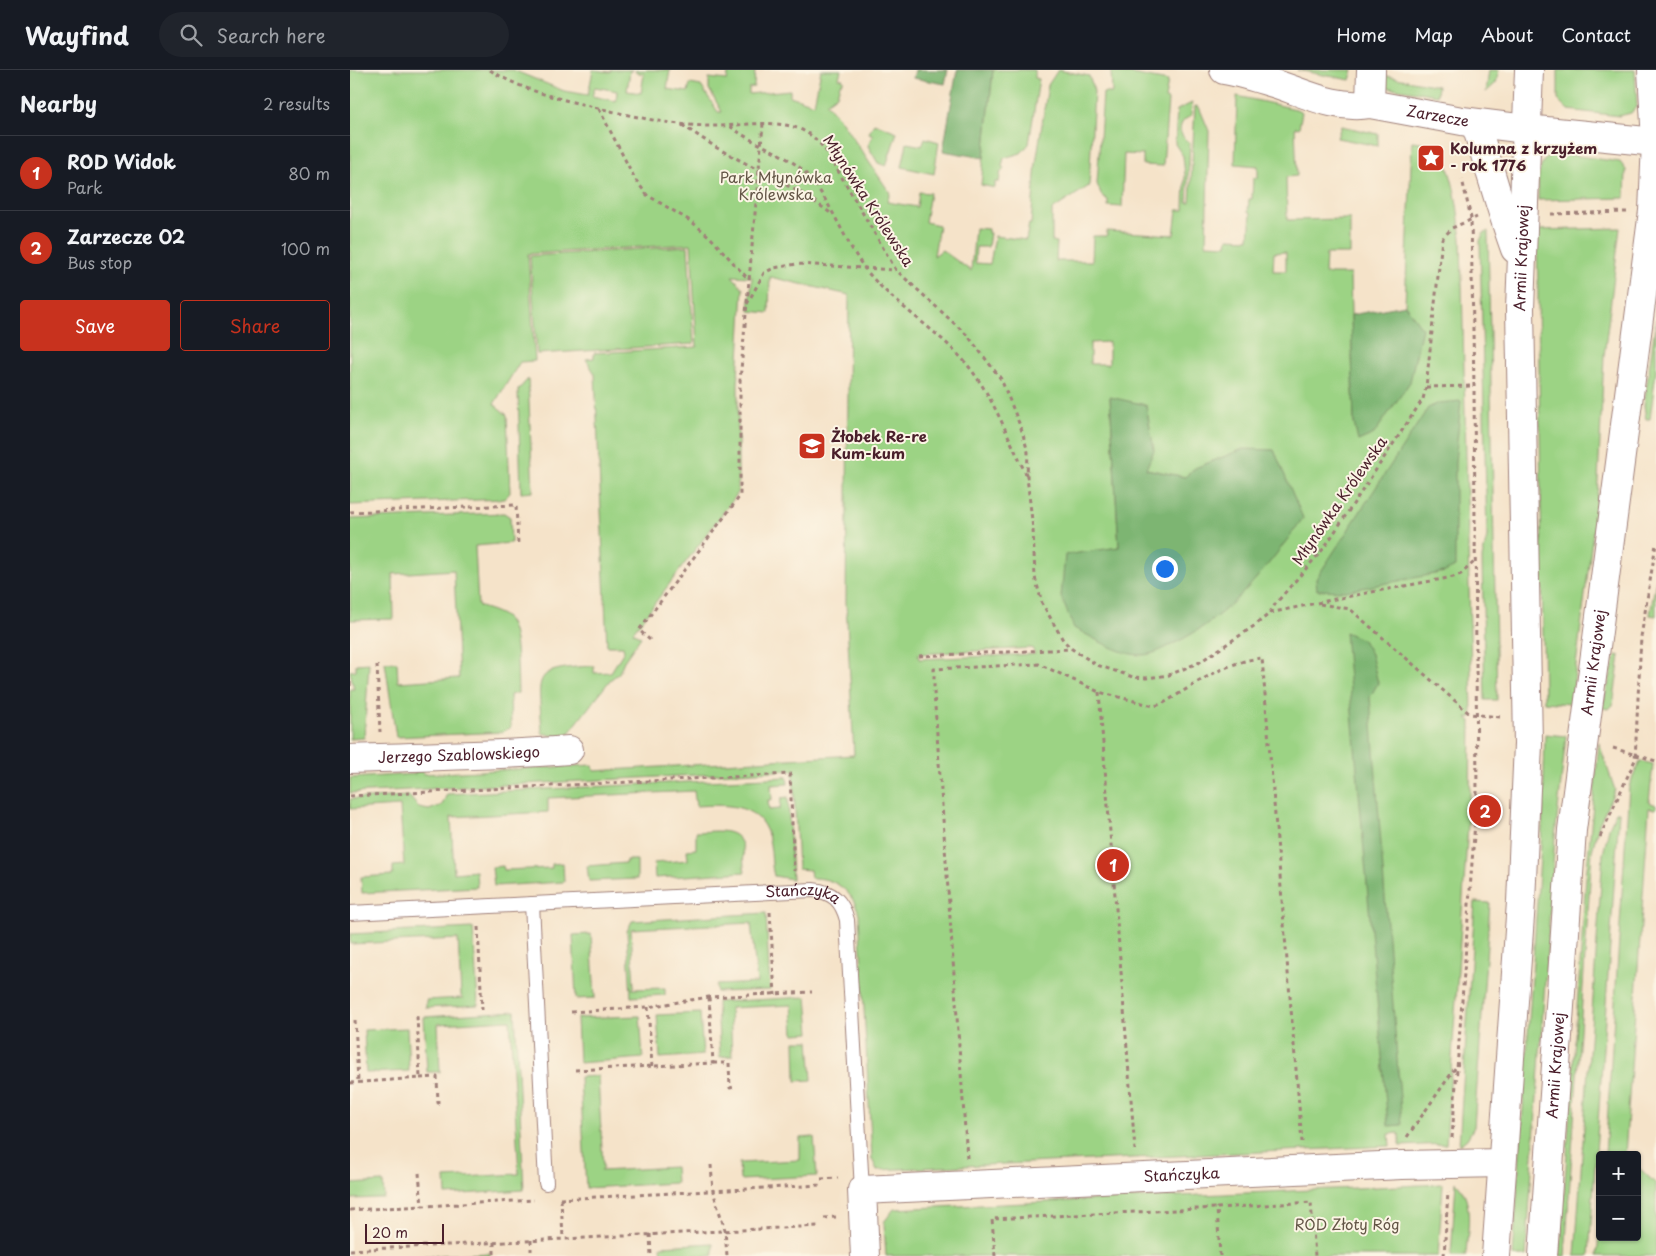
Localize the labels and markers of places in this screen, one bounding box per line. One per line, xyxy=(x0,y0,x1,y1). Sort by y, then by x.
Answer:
place label: Kolumna z krzyżem - rok 1776 xyxy=(1450,136,1597,176)
place icon: Kolumna z krzyżem - rok 1776 xyxy=(1416,143,1446,173)
place label: Żłobek Re-re Kum-kum xyxy=(831,424,927,464)
school or university icon: Żłobek Re-re Kum-kum xyxy=(797,431,827,461)
pin: 2 xyxy=(1469,792,1501,830)
pin: 1 xyxy=(1097,846,1129,884)

